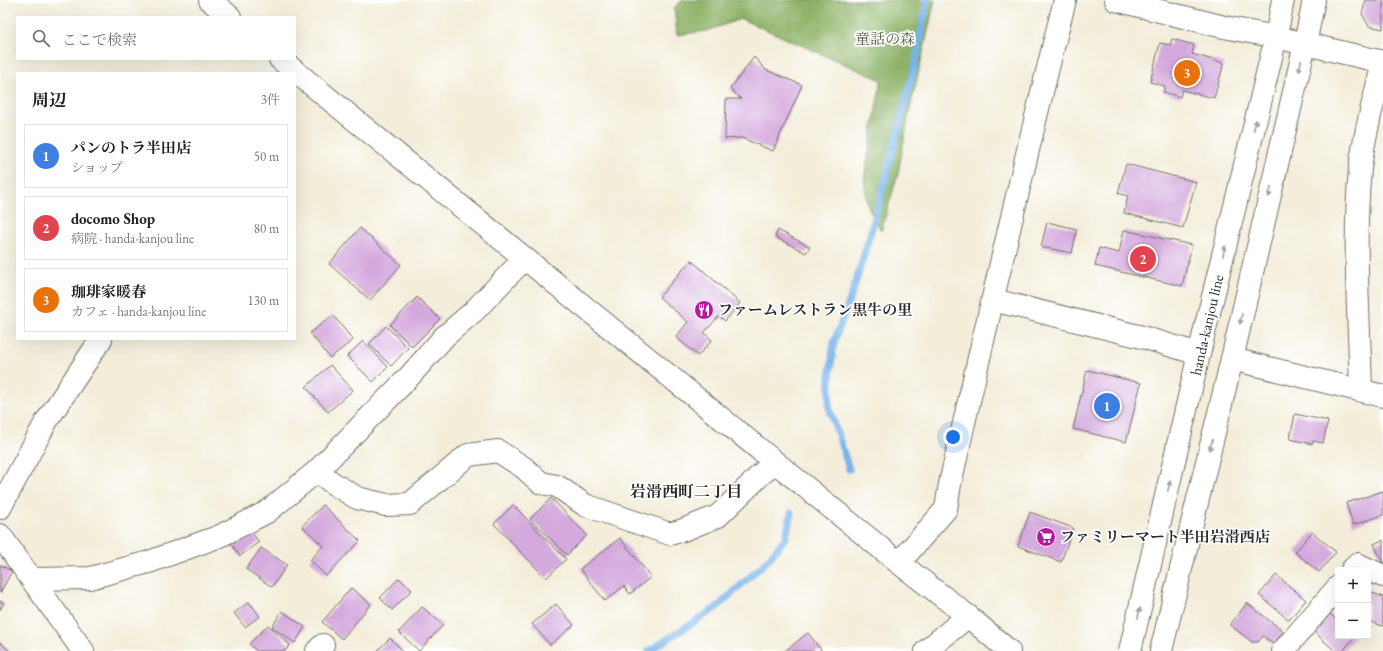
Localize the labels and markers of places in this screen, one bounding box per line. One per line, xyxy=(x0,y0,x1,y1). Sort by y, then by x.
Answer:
pin: 3 xyxy=(1174,58,1200,88)
pin: 2 xyxy=(1130,244,1156,274)
restaurant icon: ファームレストラン黒牛の里 xyxy=(693,299,715,321)
place label: ファームレストラン黒牛の里 xyxy=(718,300,912,319)
pin: 1 xyxy=(1094,391,1120,421)
supermarket icon: ファミリーマート半田岩滑西店 xyxy=(1035,526,1057,548)
place label: ファミリーマート半田岩滑西店 xyxy=(1060,527,1270,546)

